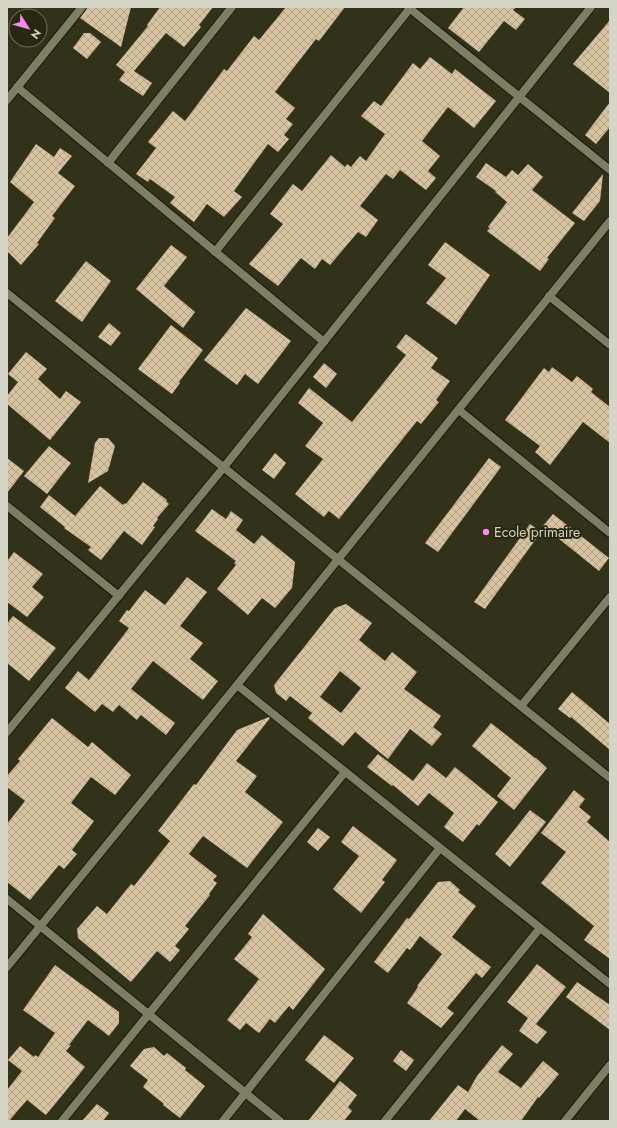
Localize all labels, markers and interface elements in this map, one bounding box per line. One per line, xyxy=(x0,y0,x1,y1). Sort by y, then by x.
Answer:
north arrow xyxy=(8,8,48,48)
text: N xyxy=(27,26,45,42)
place label: Ecole primaire xyxy=(494,522,580,542)
marker: Ecole primaire xyxy=(481,527,491,537)

